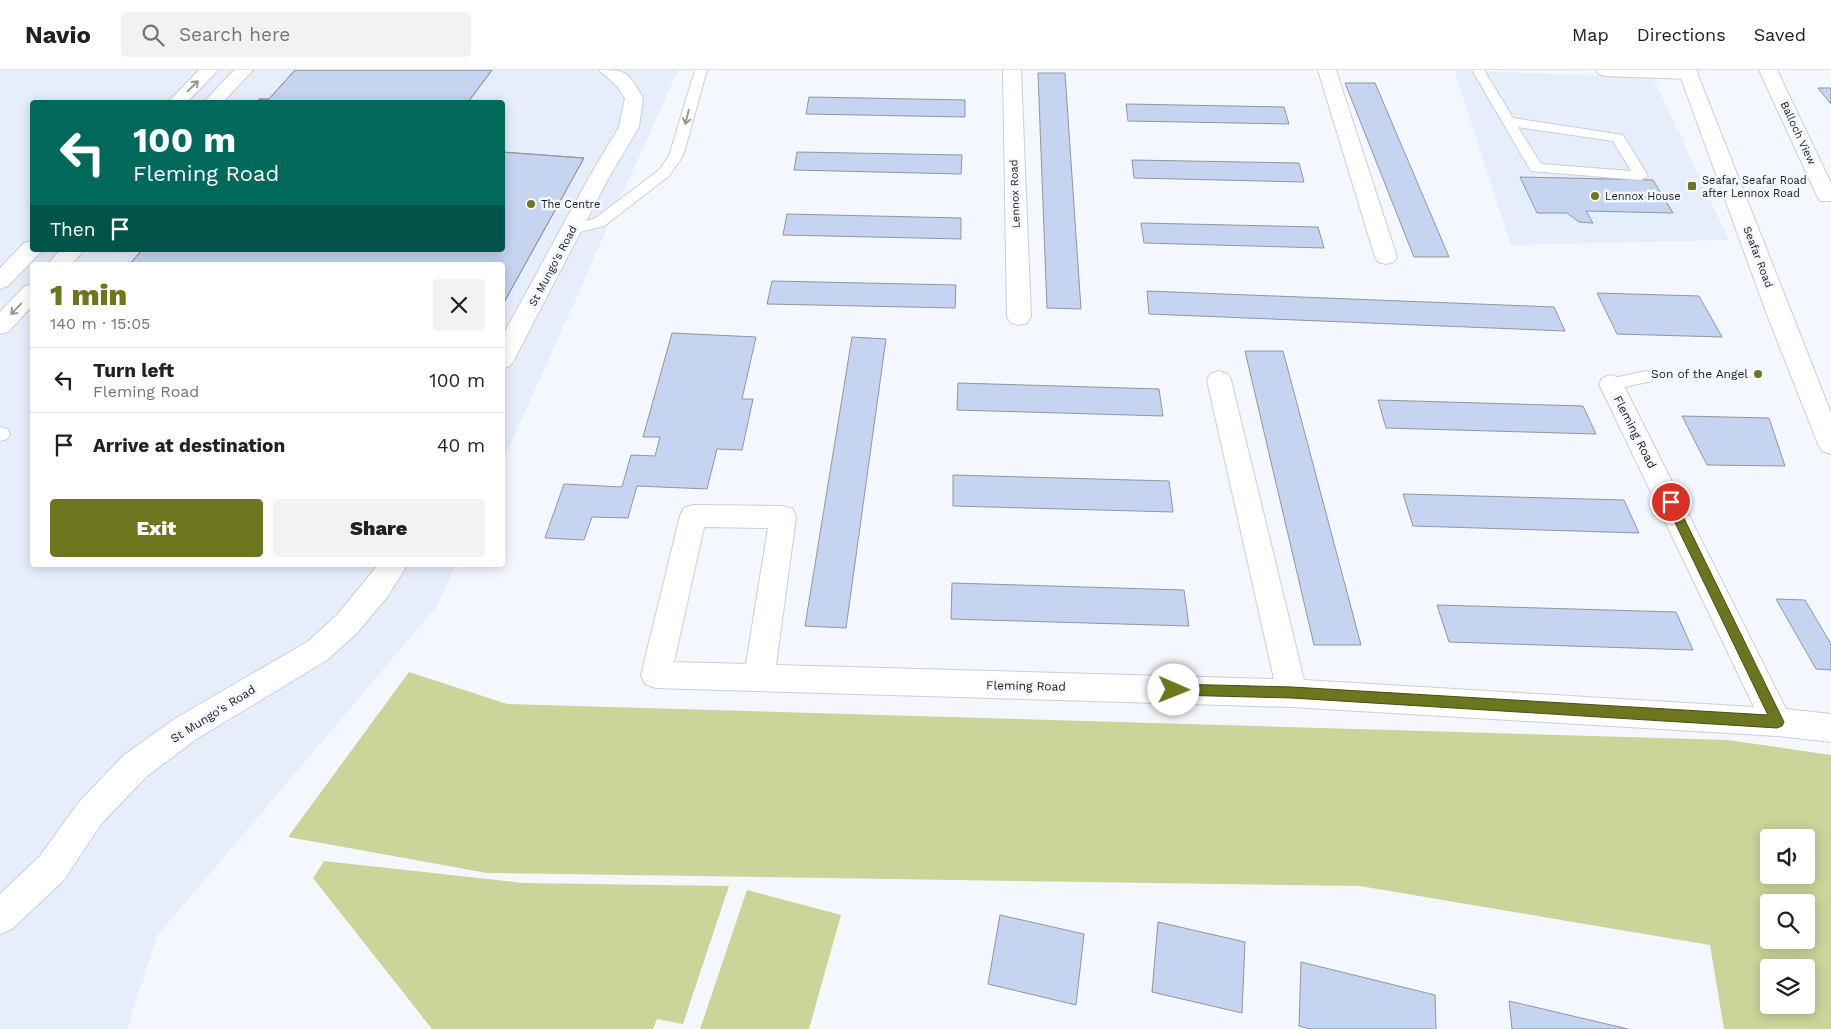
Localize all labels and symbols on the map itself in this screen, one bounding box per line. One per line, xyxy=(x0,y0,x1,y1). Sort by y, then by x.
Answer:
one-way arrow xyxy=(187,80,199,92)
street label: Balloch View xyxy=(1778,99,1818,167)
one-way arrow xyxy=(682,108,691,124)
street label: Lennox Road xyxy=(1007,159,1023,229)
place label: Seafar, Seafar Road after Lennox Road xyxy=(1702,174,1807,200)
marker: Seafar, Seafar Road after Lennox Road xyxy=(1686,180,1698,192)
marker: Lennox House xyxy=(1589,190,1601,202)
place label: Lennox House xyxy=(1605,190,1681,203)
marker: The Centre xyxy=(525,198,537,210)
place label: The Centre xyxy=(541,198,600,211)
street label: St Mungo's Road xyxy=(526,223,580,309)
street label: Seafar Road xyxy=(1740,225,1776,289)
one-way arrow xyxy=(10,303,22,316)
place label: Son of the Angel xyxy=(1651,367,1748,381)
marker: Son of the Angel xyxy=(1752,368,1764,380)
street label: Fleming Road xyxy=(1611,393,1659,471)
pin xyxy=(1650,481,1692,523)
position arrow xyxy=(1147,663,1199,715)
street label: Fleming Road xyxy=(986,678,1066,694)
street label: St Mungo's Road xyxy=(168,682,258,746)

